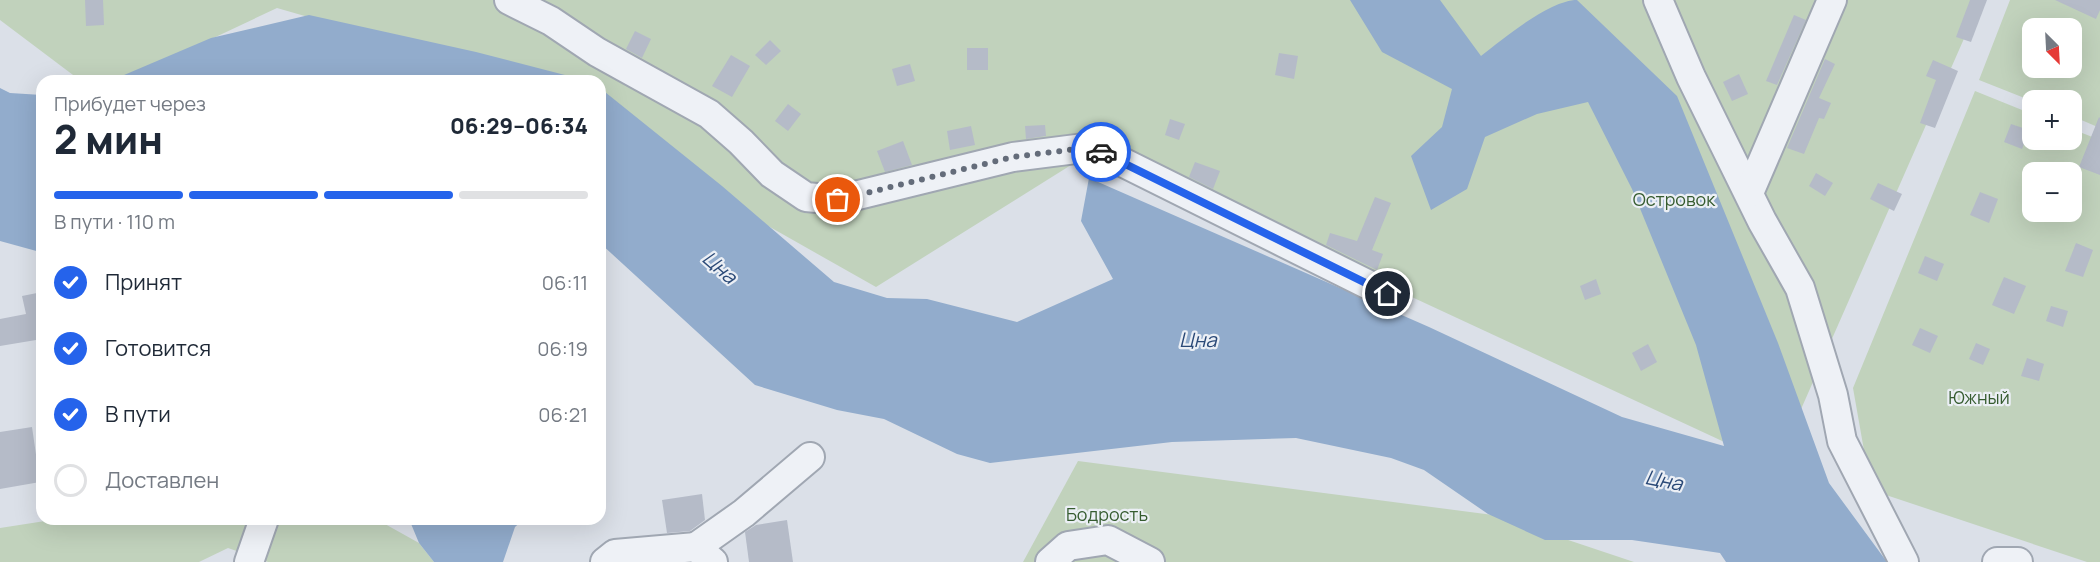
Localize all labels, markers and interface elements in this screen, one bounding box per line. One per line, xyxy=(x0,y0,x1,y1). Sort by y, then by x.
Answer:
north arrow xyxy=(2022,18,2082,78)
map controls xyxy=(2022,18,2082,222)
text: Прибудет через xyxy=(54,90,206,117)
button: + xyxy=(2022,90,2082,150)
text: 06:29–06:34 xyxy=(450,111,588,141)
text: 2 мин xyxy=(54,112,163,166)
courier xyxy=(1071,122,1131,182)
icon: car xyxy=(1085,136,1118,169)
button: − xyxy=(2022,162,2082,222)
pin xyxy=(812,174,863,225)
icon: bag xyxy=(821,183,854,216)
park label: Островок xyxy=(1633,187,1716,211)
text: В пути · 110 m xyxy=(54,208,175,235)
water label: Цна xyxy=(697,245,744,290)
icon: check xyxy=(54,266,87,299)
text: Принят xyxy=(105,267,182,297)
pin xyxy=(1362,268,1413,319)
text: 06:11 xyxy=(542,269,588,296)
icon: home xyxy=(1371,277,1404,310)
water label: Цна xyxy=(1179,326,1218,353)
icon: check xyxy=(54,332,87,365)
text: Готовится xyxy=(105,333,211,363)
text: 06:19 xyxy=(537,335,588,362)
park label: Южный xyxy=(1948,385,2010,409)
icon: check xyxy=(54,398,87,431)
text: В пути xyxy=(105,399,171,429)
text: 06:21 xyxy=(538,401,588,428)
water label: Цна xyxy=(1643,463,1686,497)
text: Доставлен xyxy=(105,465,219,495)
park label: Бодрость xyxy=(1066,502,1148,526)

